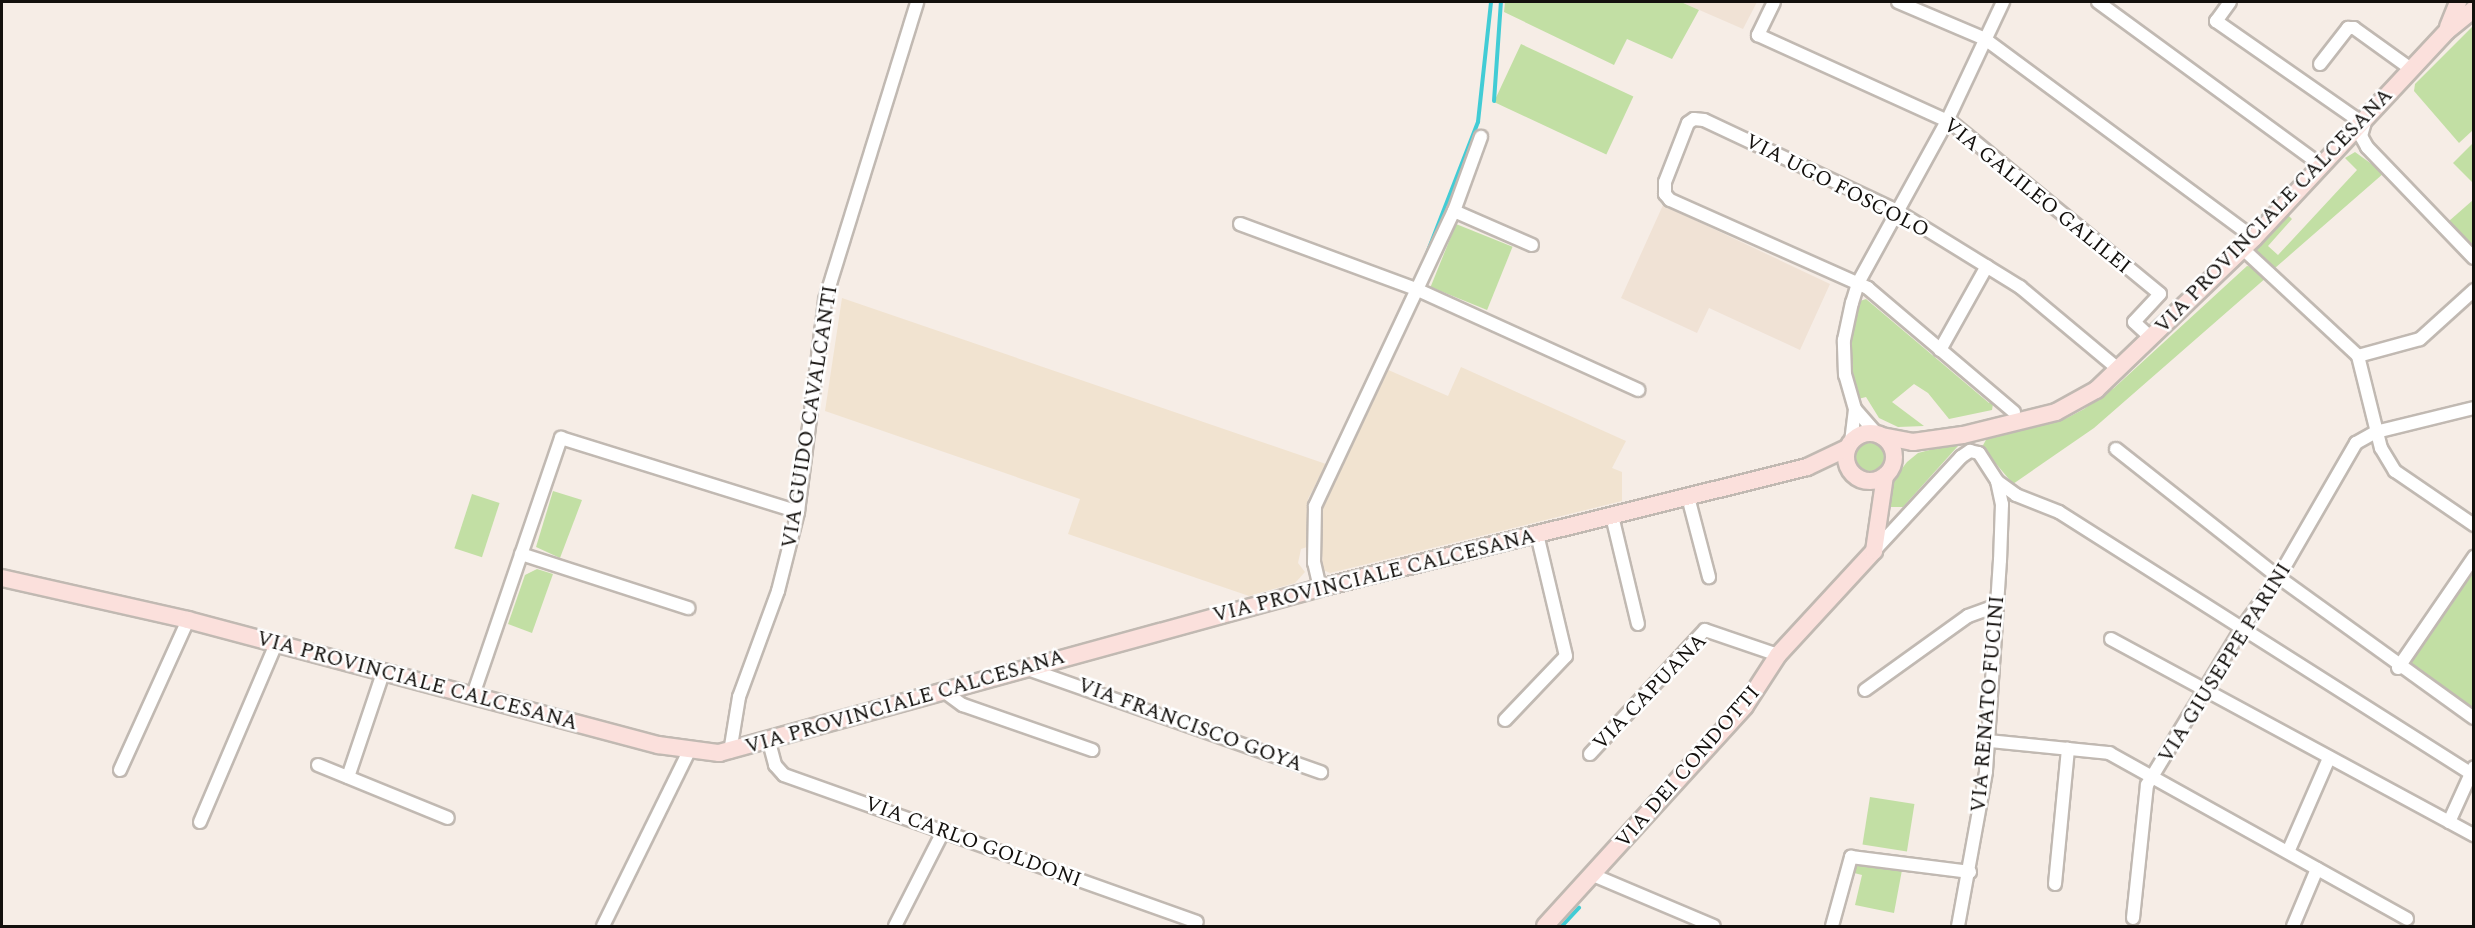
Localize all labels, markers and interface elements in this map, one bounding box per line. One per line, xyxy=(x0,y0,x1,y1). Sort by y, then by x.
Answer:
street label: VIA PROVINCIALE CALCESANA xyxy=(2150,83,2398,339)
street label: VIA GALILEO GALILEI xyxy=(1938,113,2136,279)
street label: VIA UGO FOSCOLO xyxy=(1741,129,1933,243)
street label: VIA GUIDO CAVALCANTI xyxy=(777,284,843,550)
street label: VIA PROVINCIALE CALCESANA xyxy=(1210,524,1538,628)
street label: VIA GIUSEPPE PARINI xyxy=(2153,558,2297,768)
street label: VIA RENATO FUCINI xyxy=(1966,594,2010,814)
street label: VIA PROVINCIALE CALCESANA xyxy=(254,626,580,736)
street label: VIA CAPUANA xyxy=(1588,628,1712,756)
street label: VIA PROVINCIALE CALCESANA xyxy=(742,644,1068,760)
street label: VIA FRANCISCO GOYA xyxy=(1074,673,1306,777)
street label: VIA DEI CONDOTTI xyxy=(1611,681,1765,853)
street label: VIA CARLO GOLDONI xyxy=(861,791,1085,893)

